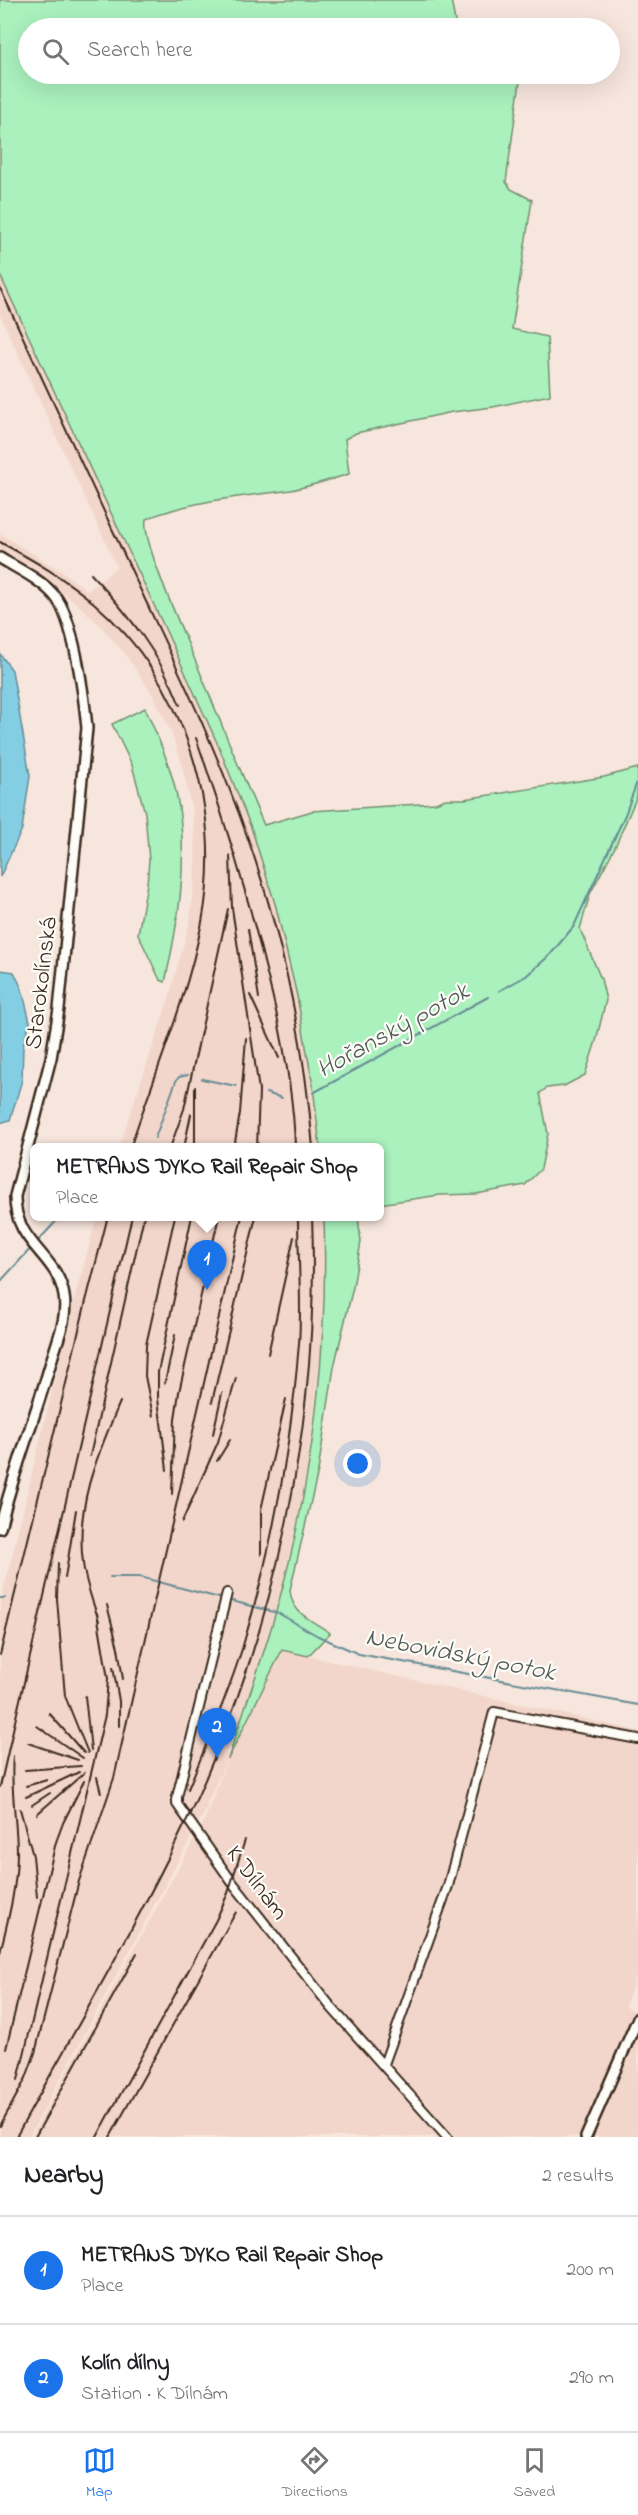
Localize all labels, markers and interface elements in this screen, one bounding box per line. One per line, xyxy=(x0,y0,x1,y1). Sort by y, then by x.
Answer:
search box xyxy=(18,18,620,84)
icon: search xyxy=(39,35,72,68)
text: Search here xyxy=(87,35,192,67)
street label: Starokolínská xyxy=(17,915,68,1051)
water label: Hořanský potok xyxy=(310,973,478,1089)
popup xyxy=(30,1143,384,1221)
text: METRANS DYKO Rail Repair Shop xyxy=(56,1152,358,1184)
text: Place xyxy=(56,1184,98,1213)
pin: 1 xyxy=(188,1240,226,1290)
your location xyxy=(343,1449,372,1478)
water label: Nebovidský potok xyxy=(363,1619,560,1693)
pin: 2 xyxy=(198,1708,236,1758)
street label: K Dílnám xyxy=(216,1839,296,1928)
text: Nearby xyxy=(24,2157,103,2195)
text: 2 results xyxy=(542,2162,614,2191)
text: METRANS DYKO Rail Repair Shop xyxy=(81,2240,383,2272)
text: 1 xyxy=(40,2256,47,2285)
text: 200 m xyxy=(566,2256,614,2285)
text: Place xyxy=(81,2272,123,2301)
text: Kolín dílny xyxy=(81,2348,170,2380)
text: 2 xyxy=(39,2364,48,2393)
text: 290 m xyxy=(569,2364,614,2393)
text: Station · K Dílnám xyxy=(81,2380,228,2409)
tab: Map xyxy=(83,2444,116,2504)
tab: Directions xyxy=(281,2444,348,2504)
tab: Saved xyxy=(513,2444,555,2504)

